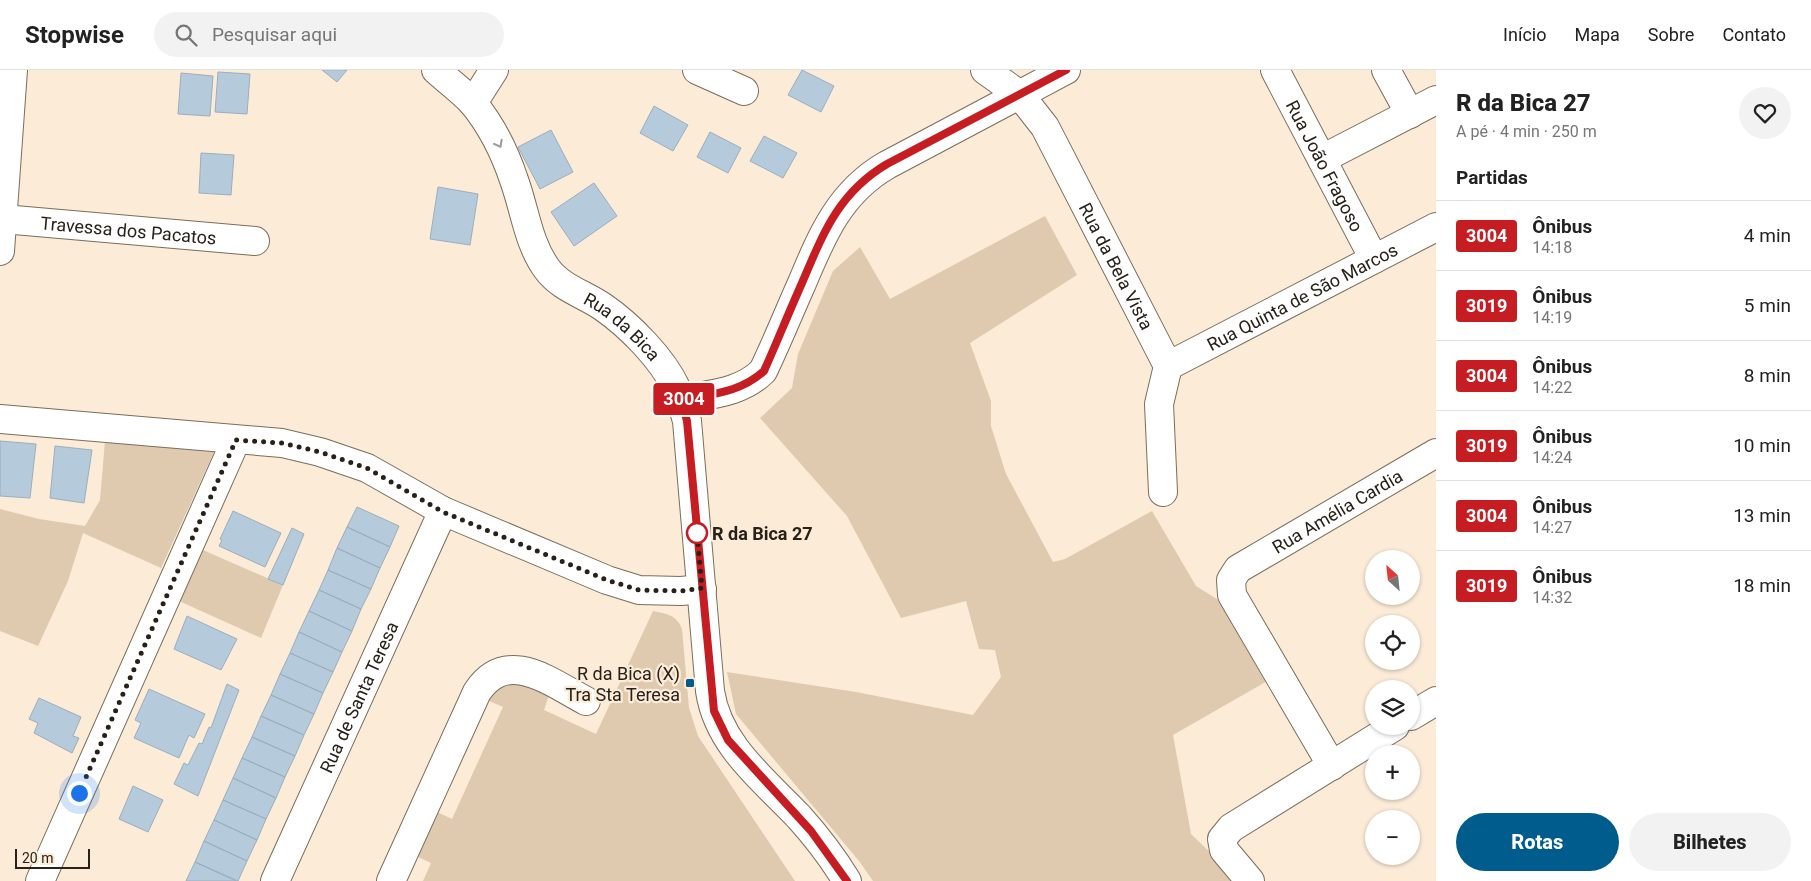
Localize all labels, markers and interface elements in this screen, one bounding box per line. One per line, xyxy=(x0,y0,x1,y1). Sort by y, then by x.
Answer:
search box xyxy=(154,12,504,57)
text: Stopwise xyxy=(25,21,124,49)
icon: search xyxy=(172,21,200,49)
text: Pesquisar aqui xyxy=(212,23,337,46)
text: Início xyxy=(1503,24,1546,45)
text: Mapa xyxy=(1574,24,1620,45)
text: Sobre xyxy=(1648,24,1694,45)
text: Contato xyxy=(1722,24,1786,45)
button: heart xyxy=(1739,87,1791,139)
text: R da Bica 27 xyxy=(1456,89,1591,117)
street label: Rua João Fragoso xyxy=(1282,96,1368,235)
text: A pé · 4 min · 250 m xyxy=(1456,122,1597,141)
one-way arrow xyxy=(493,139,503,148)
text: Partidas xyxy=(1456,166,1528,189)
street label: Rua da Bela Vista xyxy=(1075,199,1158,333)
street label: Travessa dos Pacatos xyxy=(40,212,217,248)
text: Ônibus xyxy=(1532,215,1592,238)
text: 4 min xyxy=(1744,224,1791,247)
text: 3004 xyxy=(1466,225,1507,246)
street label: Rua Quinta de São Marcos xyxy=(1203,238,1401,355)
text: 14:18 xyxy=(1532,238,1572,257)
text: Ônibus xyxy=(1532,285,1592,308)
street label: Rua da Bica xyxy=(581,288,665,365)
text: 5 min xyxy=(1744,294,1791,317)
text: 3019 xyxy=(1466,295,1507,316)
text: 14:19 xyxy=(1532,308,1572,327)
text: Ônibus xyxy=(1532,355,1592,378)
text: 8 min xyxy=(1744,364,1791,387)
text: 3004 xyxy=(1466,365,1507,386)
text: 14:22 xyxy=(1532,378,1572,397)
line badge: 3004 xyxy=(649,383,719,415)
text: 3004 xyxy=(663,388,705,409)
text: Ônibus xyxy=(1532,425,1592,448)
text: 10 min xyxy=(1733,434,1791,457)
text: 3019 xyxy=(1466,435,1507,456)
text: 14:24 xyxy=(1532,448,1572,467)
street label: Rua Amélia Cardia xyxy=(1268,465,1406,557)
text: Ônibus xyxy=(1532,495,1592,518)
text: 13 min xyxy=(1733,504,1791,527)
text: 3004 xyxy=(1466,505,1507,526)
text: 14:27 xyxy=(1532,518,1572,537)
marker: R da Bica 27 xyxy=(686,522,708,544)
place label: R da Bica 27 xyxy=(712,523,813,544)
north arrow xyxy=(1365,550,1420,605)
map controls xyxy=(1365,550,1420,865)
text: Ônibus xyxy=(1532,565,1592,588)
text: 18 min xyxy=(1733,574,1791,597)
text: 3019 xyxy=(1466,575,1507,596)
text: 14:32 xyxy=(1532,588,1572,607)
button: locate xyxy=(1365,615,1420,670)
street label: Rua de Santa Teresa xyxy=(315,618,402,776)
place label: R da Bica (X) Tra Sta Teresa xyxy=(565,663,680,705)
marker: R da Bica (X) Tra Sta Teresa xyxy=(684,677,696,689)
button: layers xyxy=(1365,680,1420,735)
button: + xyxy=(1365,745,1420,800)
your location xyxy=(67,781,92,806)
button: − xyxy=(1365,810,1420,865)
button: Rotas xyxy=(1456,813,1619,871)
button: Bilhetes xyxy=(1629,813,1791,871)
scale bar xyxy=(15,846,90,869)
text: 20 m xyxy=(22,850,54,866)

